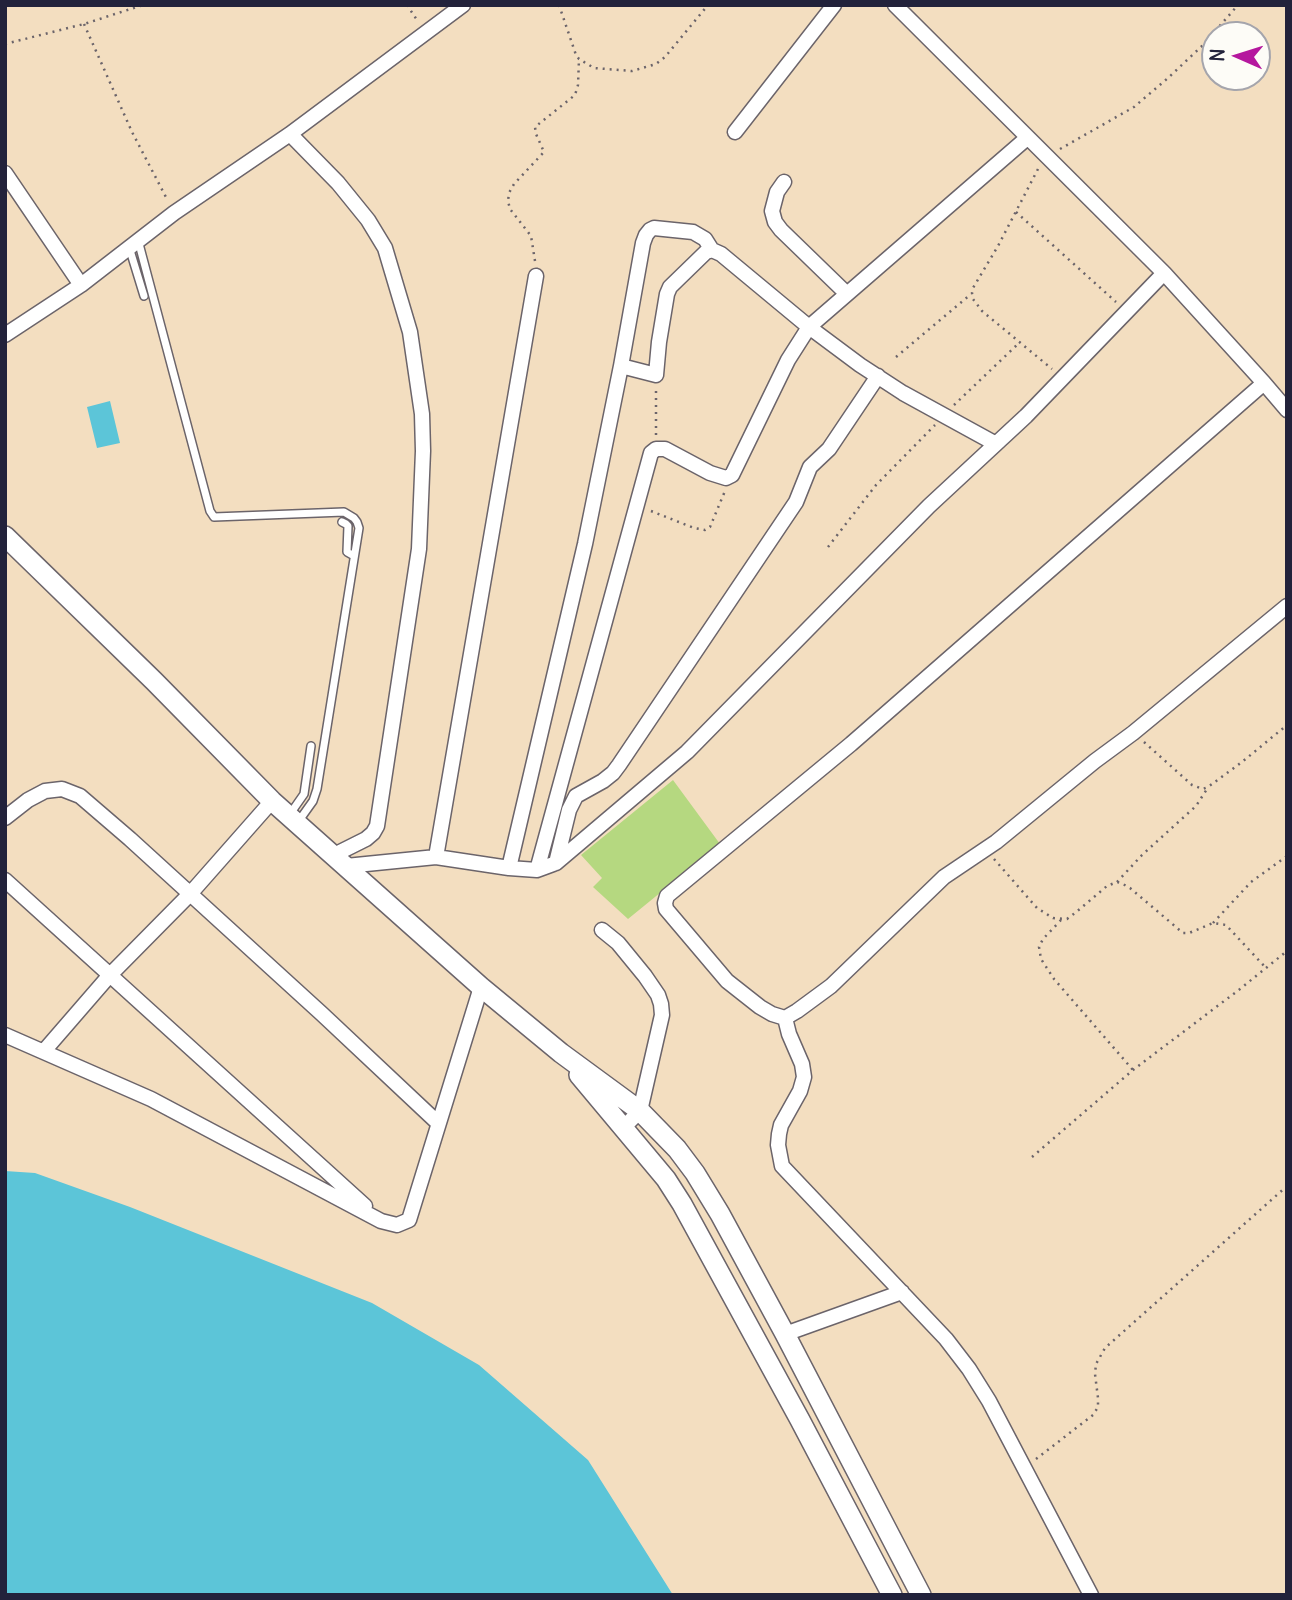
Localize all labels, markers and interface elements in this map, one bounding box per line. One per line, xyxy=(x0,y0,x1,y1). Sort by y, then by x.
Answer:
north arrow xyxy=(1201,21,1271,91)
text: N xyxy=(1205,48,1229,62)

